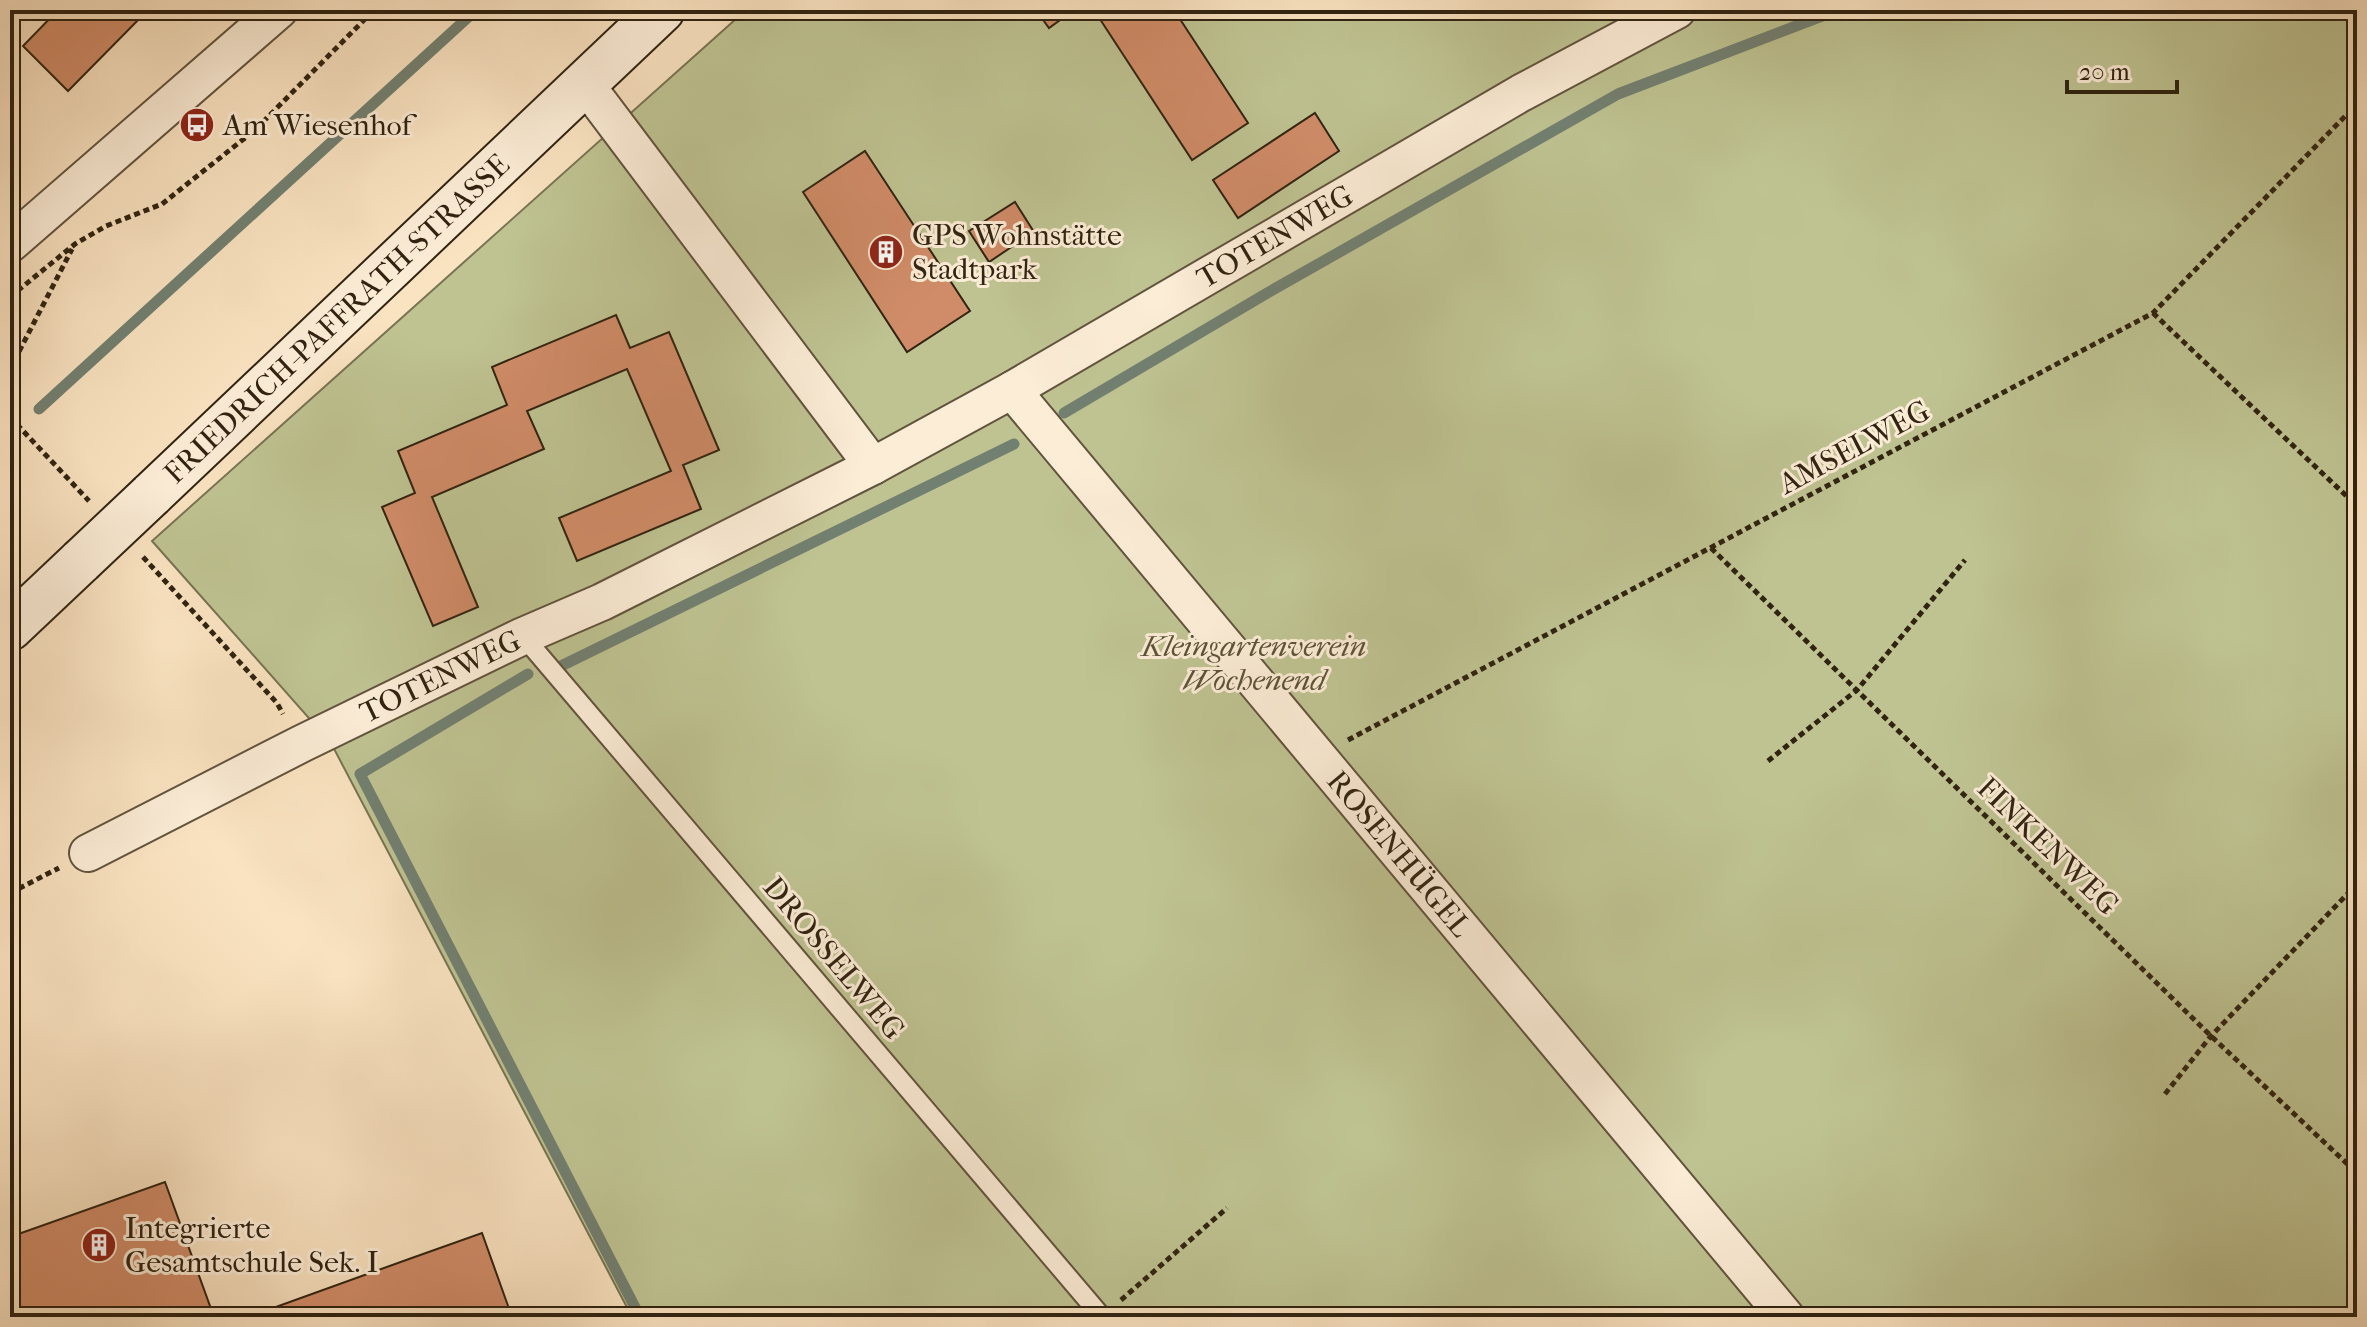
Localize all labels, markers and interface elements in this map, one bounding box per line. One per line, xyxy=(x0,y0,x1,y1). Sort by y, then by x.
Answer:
scale bar xyxy=(2067,44,2177,94)
text: 20 m xyxy=(2079,58,2130,86)
bus stop icon: Am Wiesenhof xyxy=(178,106,216,144)
place label: Am Wiesenhof xyxy=(222,108,418,143)
street label: FRIEDRICH-PAFFRATH-STRASSE xyxy=(157,147,517,491)
street label: TOTENWEG xyxy=(1191,178,1359,296)
place label: GPS Wohnstätte Stadtpark xyxy=(912,218,1122,287)
building icon: GPS Wohnstätte Stadtpark xyxy=(867,233,905,271)
street label: AMSELWEG xyxy=(1772,393,1935,502)
street label: TOTENWEG xyxy=(354,623,526,731)
park label: Kleingartenverein Wochenend xyxy=(1140,629,1366,698)
street label: ROSENHÜGEL xyxy=(1319,764,1478,944)
street label: FINKENWEG xyxy=(1970,770,2125,922)
street label: DROSSELWEG xyxy=(756,870,912,1047)
place label: Integrierte Gesamtschule Sek. I xyxy=(125,1211,378,1280)
building icon: Integrierte Gesamtschule Sek. I xyxy=(80,1226,118,1264)

